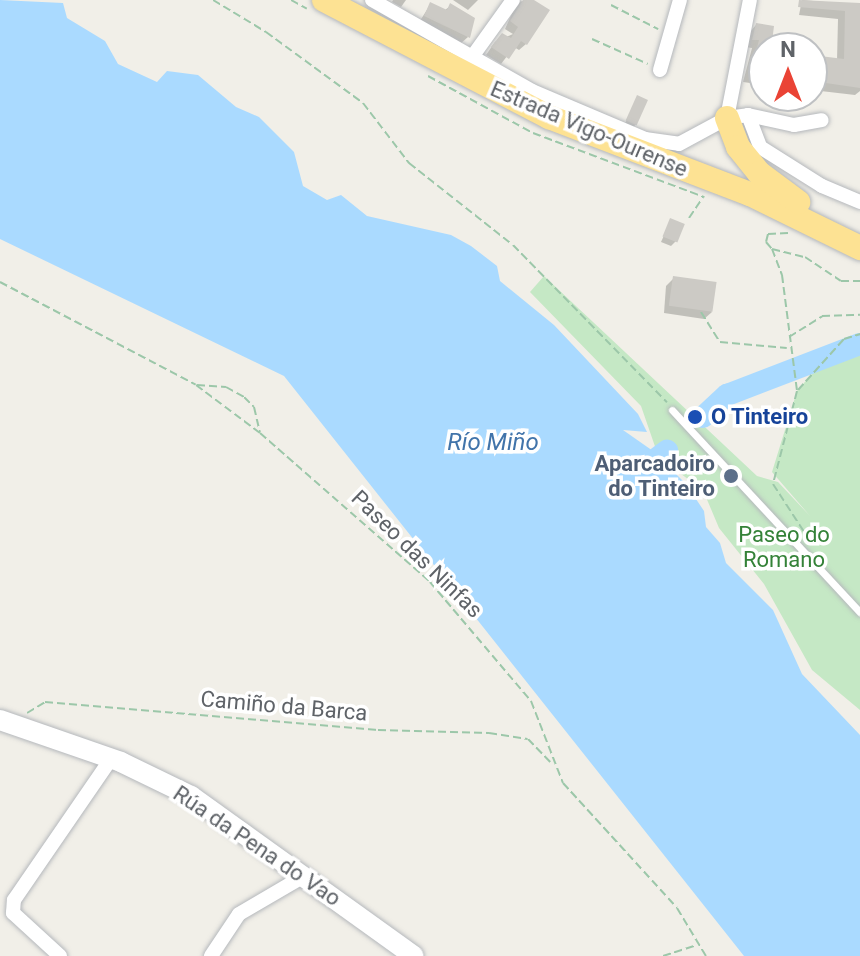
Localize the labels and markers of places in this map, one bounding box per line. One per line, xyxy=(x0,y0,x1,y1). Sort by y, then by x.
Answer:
place label: O Tinteiro xyxy=(711,404,809,430)
marker: O Tinteiro xyxy=(686,408,704,426)
place label: Aparcadoiro do Tinteiro xyxy=(595,450,715,502)
marker: Aparcadoiro do Tinteiro xyxy=(722,467,740,485)

